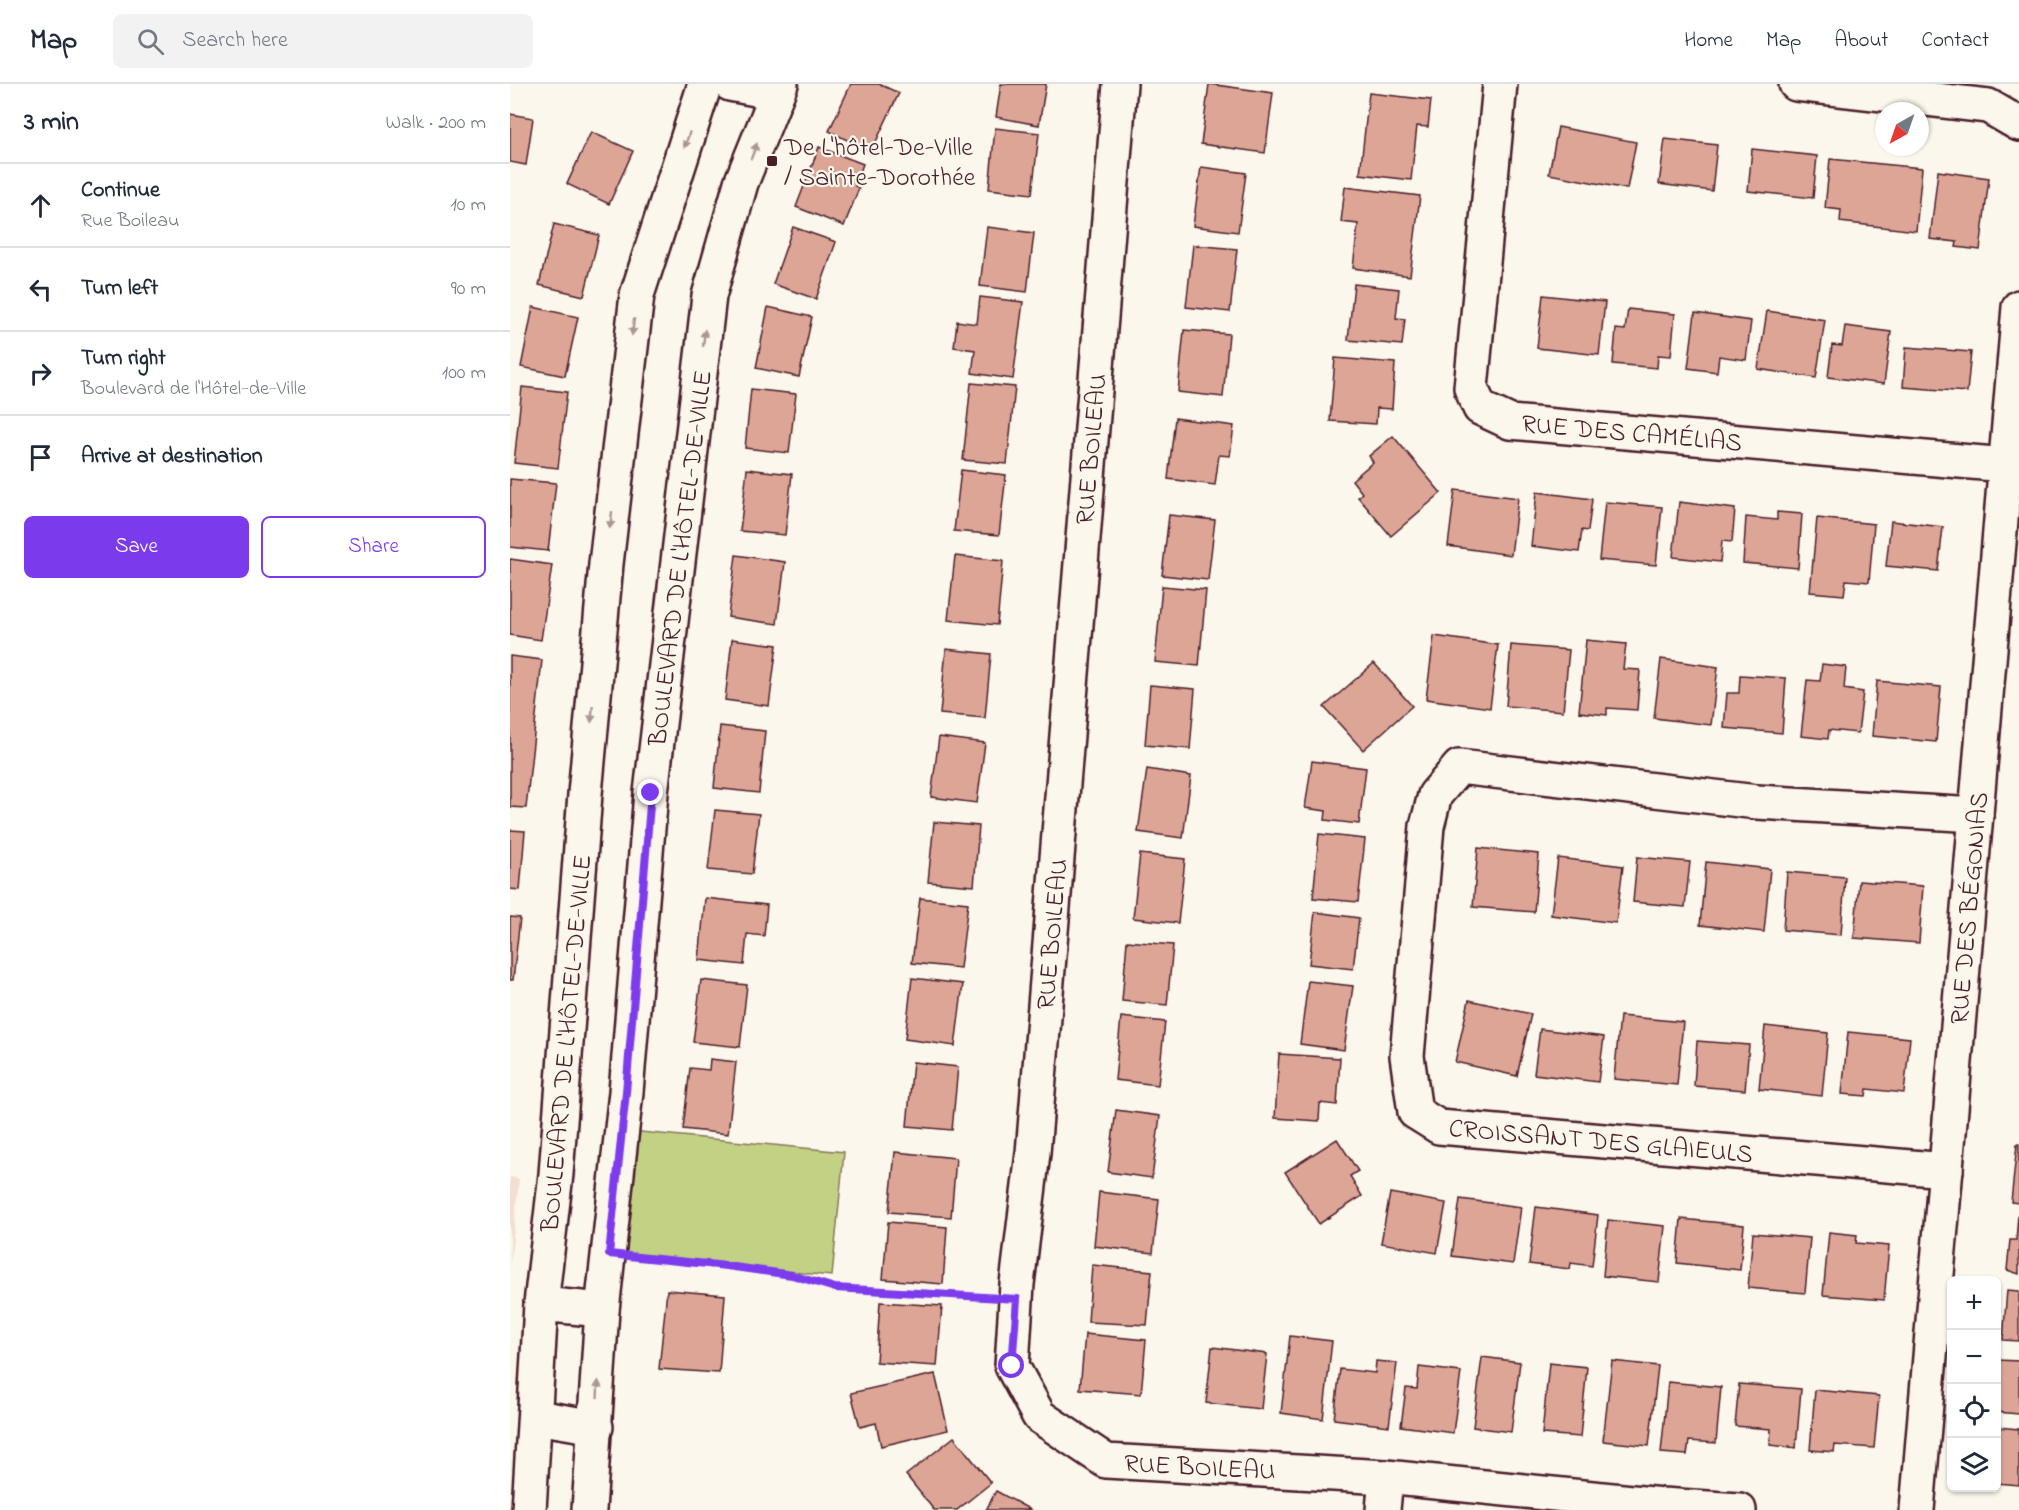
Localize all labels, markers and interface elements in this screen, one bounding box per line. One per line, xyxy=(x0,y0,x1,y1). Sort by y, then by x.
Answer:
search box xyxy=(113,14,533,68)
text: Map xyxy=(30,21,77,62)
icon: search xyxy=(134,25,167,58)
text: Search here xyxy=(182,25,288,57)
text: Home xyxy=(1684,26,1733,56)
text: Map xyxy=(1766,26,1801,56)
text: About xyxy=(1834,26,1888,56)
text: Contact xyxy=(1921,26,1989,56)
north arrow xyxy=(1875,102,1929,156)
text: 3 min xyxy=(24,104,79,142)
text: Walk · 200 m xyxy=(386,109,486,138)
place label: De L'hôtel-De-Ville / Sainte-Dorothée xyxy=(783,130,976,198)
one-way arrow xyxy=(682,131,692,149)
one-way arrow xyxy=(749,141,759,159)
marker: De L'hôtel-De-Ville / Sainte-Dorothée xyxy=(765,154,779,168)
text: Continue xyxy=(81,175,160,207)
icon: ahead xyxy=(24,189,57,222)
text: 10 m xyxy=(450,191,486,220)
text: Rue Boileau xyxy=(81,207,179,236)
icon: left xyxy=(24,273,57,306)
text: Turn left xyxy=(81,273,158,305)
text: 90 m xyxy=(451,275,486,304)
one-way arrow xyxy=(629,317,638,336)
one-way arrow xyxy=(699,329,709,348)
text: Turn right xyxy=(81,343,166,375)
icon: right xyxy=(24,357,57,390)
text: 100 m xyxy=(442,359,486,388)
street label: BOULEVARD DE L'HÔTEL-DE-VILLE xyxy=(640,368,724,749)
street label: RUE BOILEAU xyxy=(1067,372,1119,526)
text: Boulevard de l'Hôtel-de-Ville xyxy=(81,375,306,404)
street label: RUE DES CAMÉLIAS xyxy=(1520,406,1744,464)
icon: arrive xyxy=(24,441,57,474)
text: Arrive at destination xyxy=(81,441,263,473)
one-way arrow xyxy=(606,511,616,530)
button: Save xyxy=(24,516,249,578)
button: Share xyxy=(261,516,486,578)
one-way arrow xyxy=(587,705,597,724)
route end xyxy=(637,779,663,805)
street label: RUE DES BÉGONIAS xyxy=(1942,790,2000,1026)
street label: BOULEVARD DE L'HÔTEL-DE-VILLE xyxy=(532,853,603,1234)
street label: RUE BOILEAU xyxy=(1028,857,1080,1011)
street label: CROISSANT DES GLAIEULS xyxy=(1447,1111,1754,1175)
map controls xyxy=(1947,1276,2001,1492)
button: + xyxy=(1947,1276,2001,1330)
button: − xyxy=(1947,1330,2001,1384)
route start xyxy=(998,1352,1024,1378)
one-way arrow xyxy=(594,1379,603,1398)
button: locate xyxy=(1947,1384,2001,1438)
button: layers xyxy=(1947,1438,2001,1492)
street label: RUE BOILEAU xyxy=(1123,1446,1277,1492)

